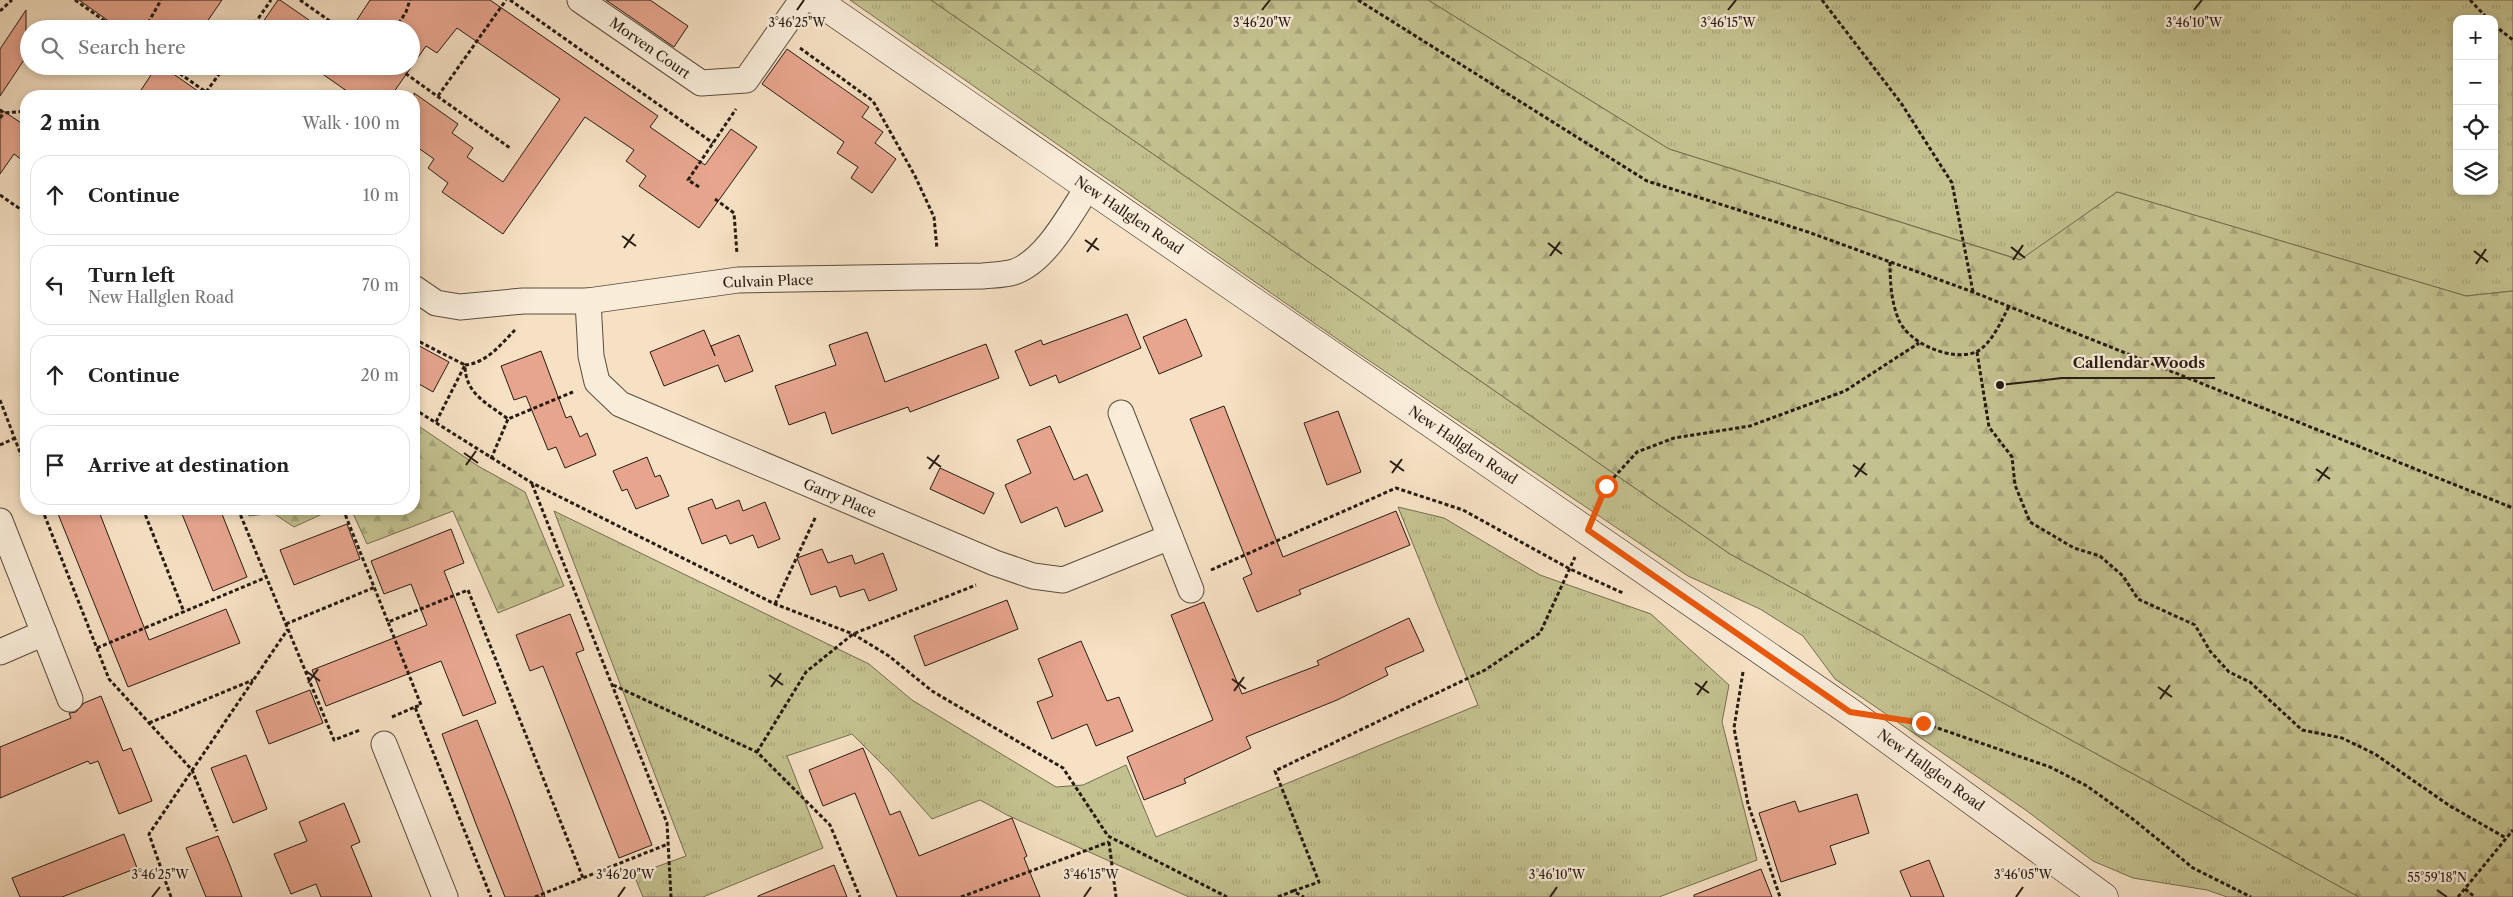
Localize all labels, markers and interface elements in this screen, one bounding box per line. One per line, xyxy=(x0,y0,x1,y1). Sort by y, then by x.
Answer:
street label: Morven Court xyxy=(606,13,694,83)
text: 3°46'25"W xyxy=(768,15,826,30)
text: 3°46'20"W xyxy=(1233,15,1292,30)
text: 3°46'15"W xyxy=(1700,15,1756,30)
text: 3°46'10"W xyxy=(2166,15,2223,30)
map controls xyxy=(2453,15,2498,195)
button: + xyxy=(2453,15,2498,60)
search box xyxy=(20,20,420,75)
icon: search xyxy=(38,34,66,62)
text: Search here xyxy=(78,36,186,59)
button: − xyxy=(2453,60,2498,105)
button: locate xyxy=(2453,105,2498,150)
text: 2 min xyxy=(40,110,100,135)
text: Walk · 100 m xyxy=(303,113,400,133)
button: layers xyxy=(2453,150,2498,195)
street label: New Hallglen Road xyxy=(1071,172,1187,258)
icon: ahead xyxy=(41,181,69,209)
text: Continue xyxy=(88,184,180,207)
text: 10 m xyxy=(363,185,399,205)
text: Turn left xyxy=(88,264,175,287)
street label: Culvain Place xyxy=(722,270,814,292)
icon: left xyxy=(41,271,69,299)
text: 70 m xyxy=(362,275,399,295)
text: New Hallglen Road xyxy=(88,287,234,307)
callout: Callendar Woods xyxy=(2062,348,2215,378)
text: Callendar Woods xyxy=(2073,353,2205,372)
icon: ahead xyxy=(41,361,69,389)
text: Continue xyxy=(88,364,180,387)
text: 20 m xyxy=(360,365,399,385)
street label: New Hallglen Road xyxy=(1405,402,1521,488)
icon: arrive xyxy=(41,451,69,479)
text: Arrive at destination xyxy=(88,454,289,477)
street label: Garry Place xyxy=(801,475,879,521)
route start xyxy=(1595,475,1618,498)
route end xyxy=(1912,712,1935,735)
street label: New Hallglen Road xyxy=(1874,725,1988,815)
text: 3°46'25"W xyxy=(131,867,189,882)
text: 3°46'20"W xyxy=(596,867,655,882)
text: 3°46'15"W xyxy=(1063,867,1119,882)
text: 3°46'10"W xyxy=(1529,867,1586,882)
text: 3°46'05"W xyxy=(1994,867,2053,882)
text: 55°59'18"N xyxy=(2407,870,2467,885)

